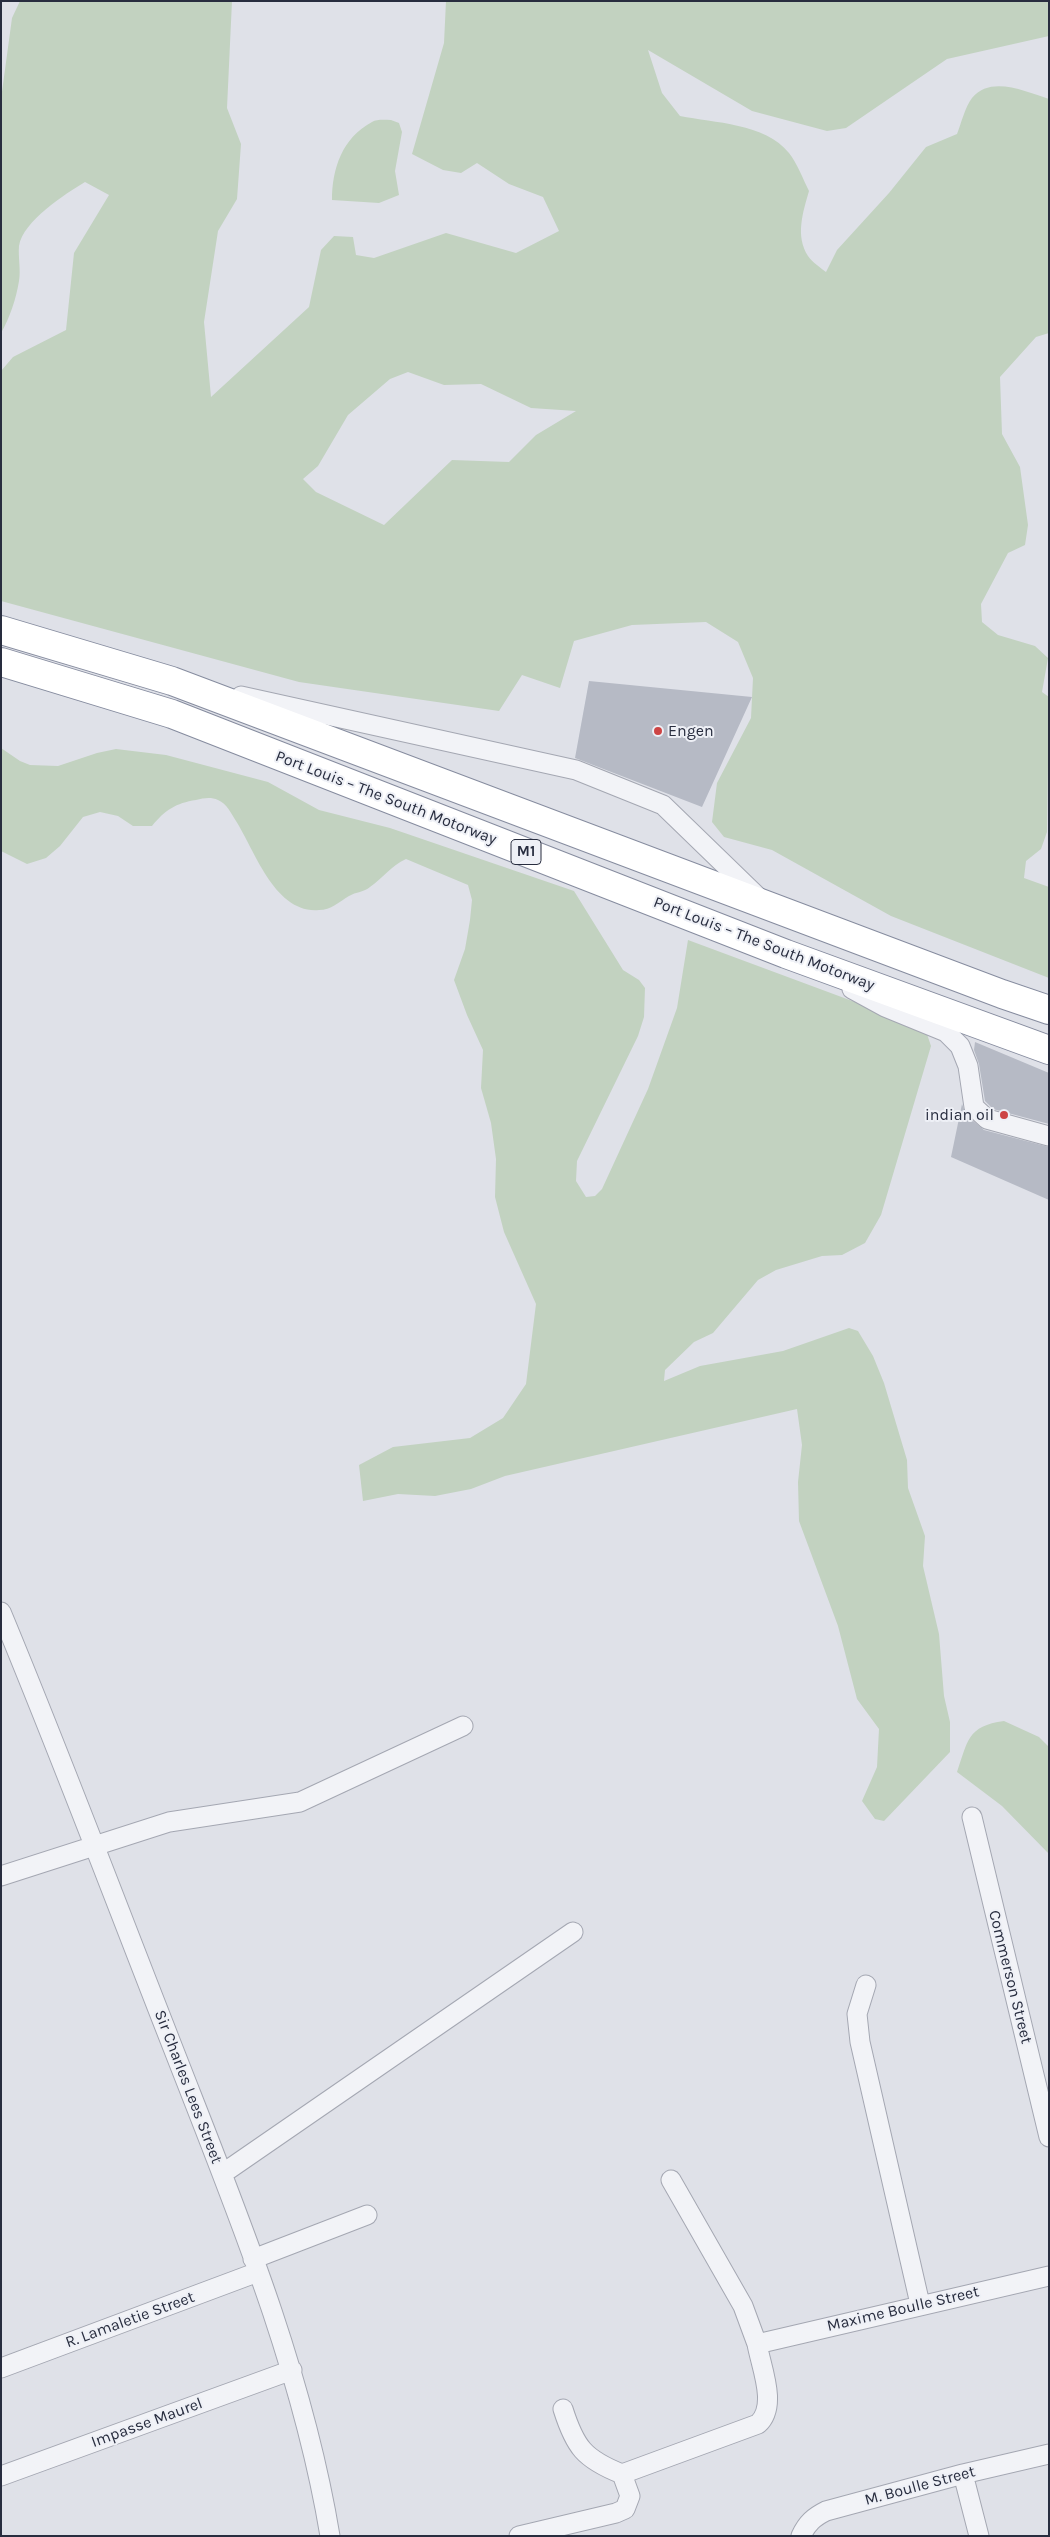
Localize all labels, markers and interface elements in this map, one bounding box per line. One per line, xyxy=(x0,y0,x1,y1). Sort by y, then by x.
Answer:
place label: Engen xyxy=(668,721,714,741)
marker: Engen xyxy=(652,725,664,737)
street label: Port Louis – The South Motorway xyxy=(273,747,499,849)
road number: M1 xyxy=(511,840,541,864)
street label: Port Louis – The South Motorway xyxy=(651,893,877,995)
place label: indian oil xyxy=(925,1105,994,1125)
marker: indian oil xyxy=(998,1109,1010,1121)
street label: Commerson Street xyxy=(984,1908,1036,2046)
street label: Sir Charles Lees Street xyxy=(150,2007,226,2167)
street label: Maxime Boulle Street xyxy=(825,2282,981,2336)
street label: R. Lamaletie Street xyxy=(63,2288,197,2352)
street label: Impasse Maurel xyxy=(89,2394,205,2452)
street label: M. Boulle Street xyxy=(863,2462,977,2510)

